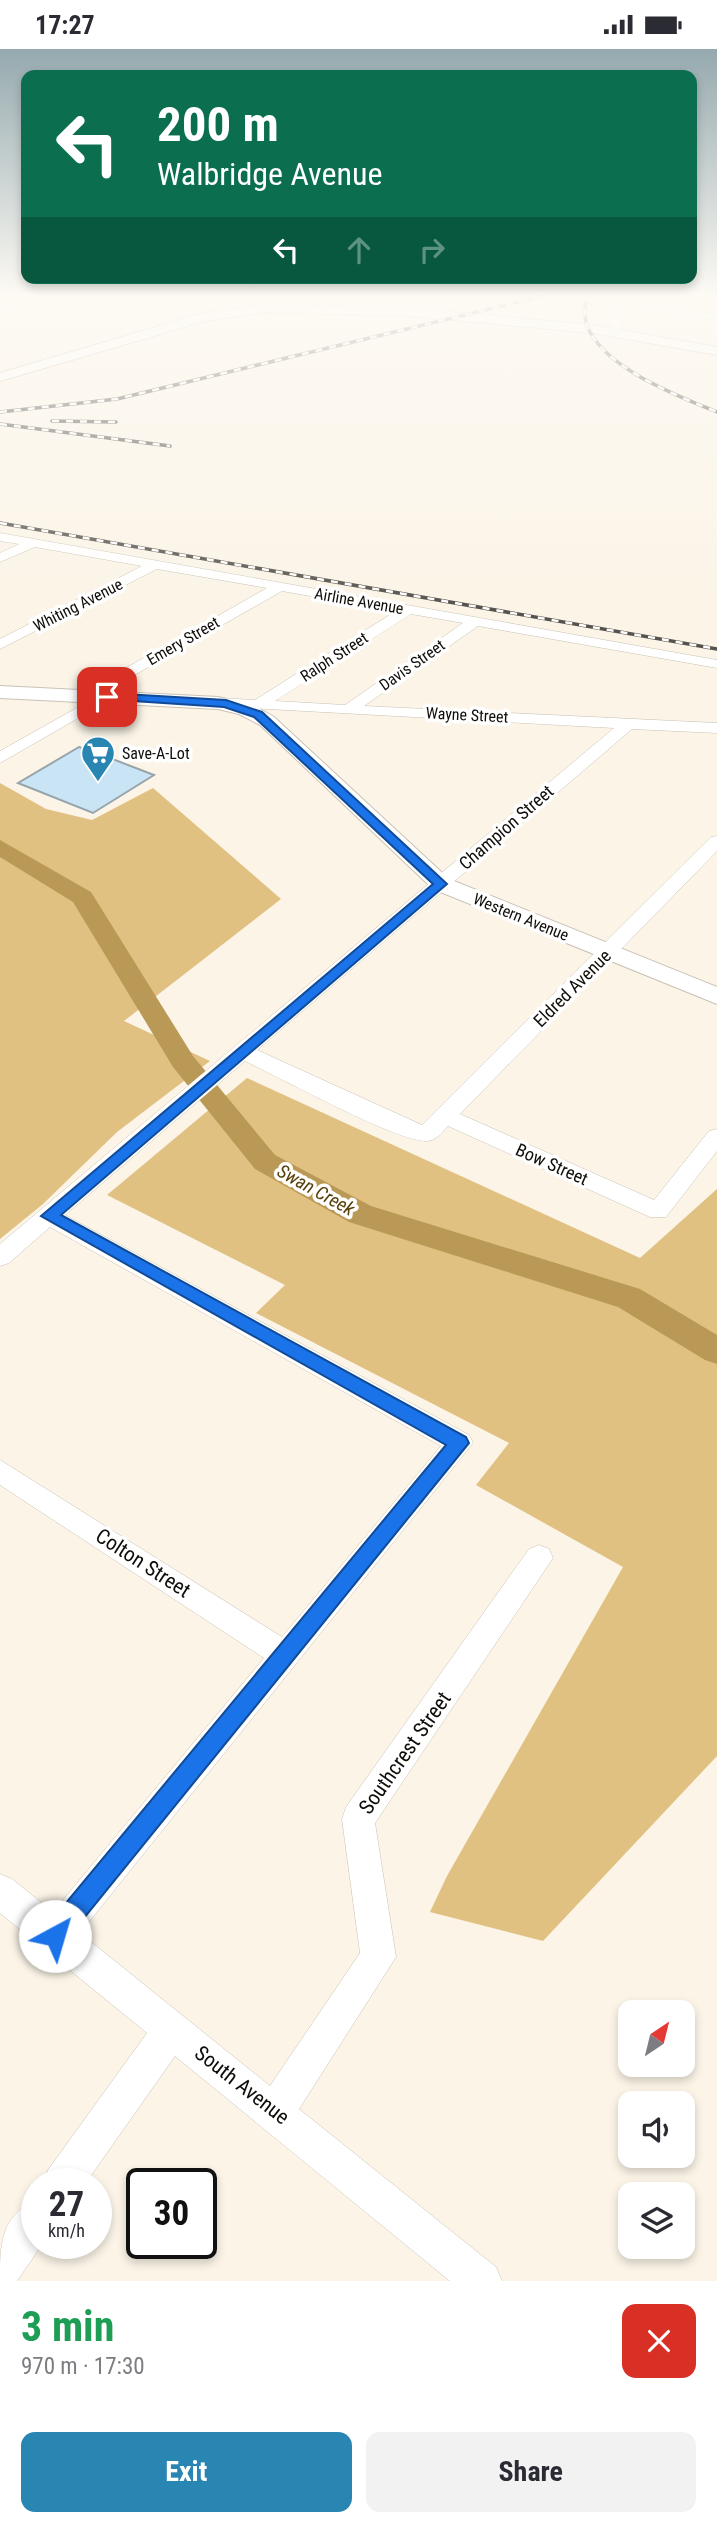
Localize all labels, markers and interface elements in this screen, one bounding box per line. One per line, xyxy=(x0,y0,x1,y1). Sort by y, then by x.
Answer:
text: 17:27 xyxy=(35,10,95,40)
text: 200 m xyxy=(157,96,279,153)
icon: left xyxy=(42,98,133,189)
text: Walbridge Avenue xyxy=(157,155,383,193)
icon: left xyxy=(267,231,305,269)
icon: ahead xyxy=(340,231,378,269)
icon: right xyxy=(413,231,451,269)
street label: Whiting Avenue xyxy=(30,574,126,636)
street label: Airline Avenue xyxy=(313,584,405,618)
street label: Emery Street xyxy=(143,613,223,669)
street label: Ralph Street xyxy=(297,628,372,686)
street label: Davis Street xyxy=(376,635,449,694)
pin xyxy=(77,667,137,727)
icon: arrive xyxy=(88,678,126,716)
street label: Wayne Street xyxy=(425,703,509,727)
supermarket icon: Save-A-Lot xyxy=(79,734,117,783)
place label: Save-A-Lot xyxy=(122,744,190,763)
street label: Champion Street xyxy=(455,780,557,874)
street label: Western Avenue xyxy=(470,889,572,945)
street label: Eldred Avenue xyxy=(529,945,615,1031)
street label: Bow Street xyxy=(513,1139,591,1189)
water label: Swan Creek xyxy=(273,1159,359,1221)
street label: Colton Street xyxy=(91,1524,195,1602)
street label: Southcrest Street xyxy=(354,1687,456,1819)
position arrow xyxy=(18,1899,92,1973)
north arrow xyxy=(618,2000,695,2077)
map controls xyxy=(618,2000,695,2259)
street label: South Avenue xyxy=(190,2041,294,2129)
button: sound xyxy=(618,2091,695,2168)
speed limit sign: 30 xyxy=(126,2168,217,2259)
button: layers xyxy=(618,2182,695,2259)
text: 27 xyxy=(49,2184,84,2225)
text: km/h xyxy=(48,2220,85,2241)
text: 3 min xyxy=(21,2302,114,2351)
button: close xyxy=(622,2304,696,2378)
text: 970 m · 17:30 xyxy=(21,2353,145,2380)
button: Exit xyxy=(21,2432,352,2512)
button: Share xyxy=(366,2432,696,2512)

